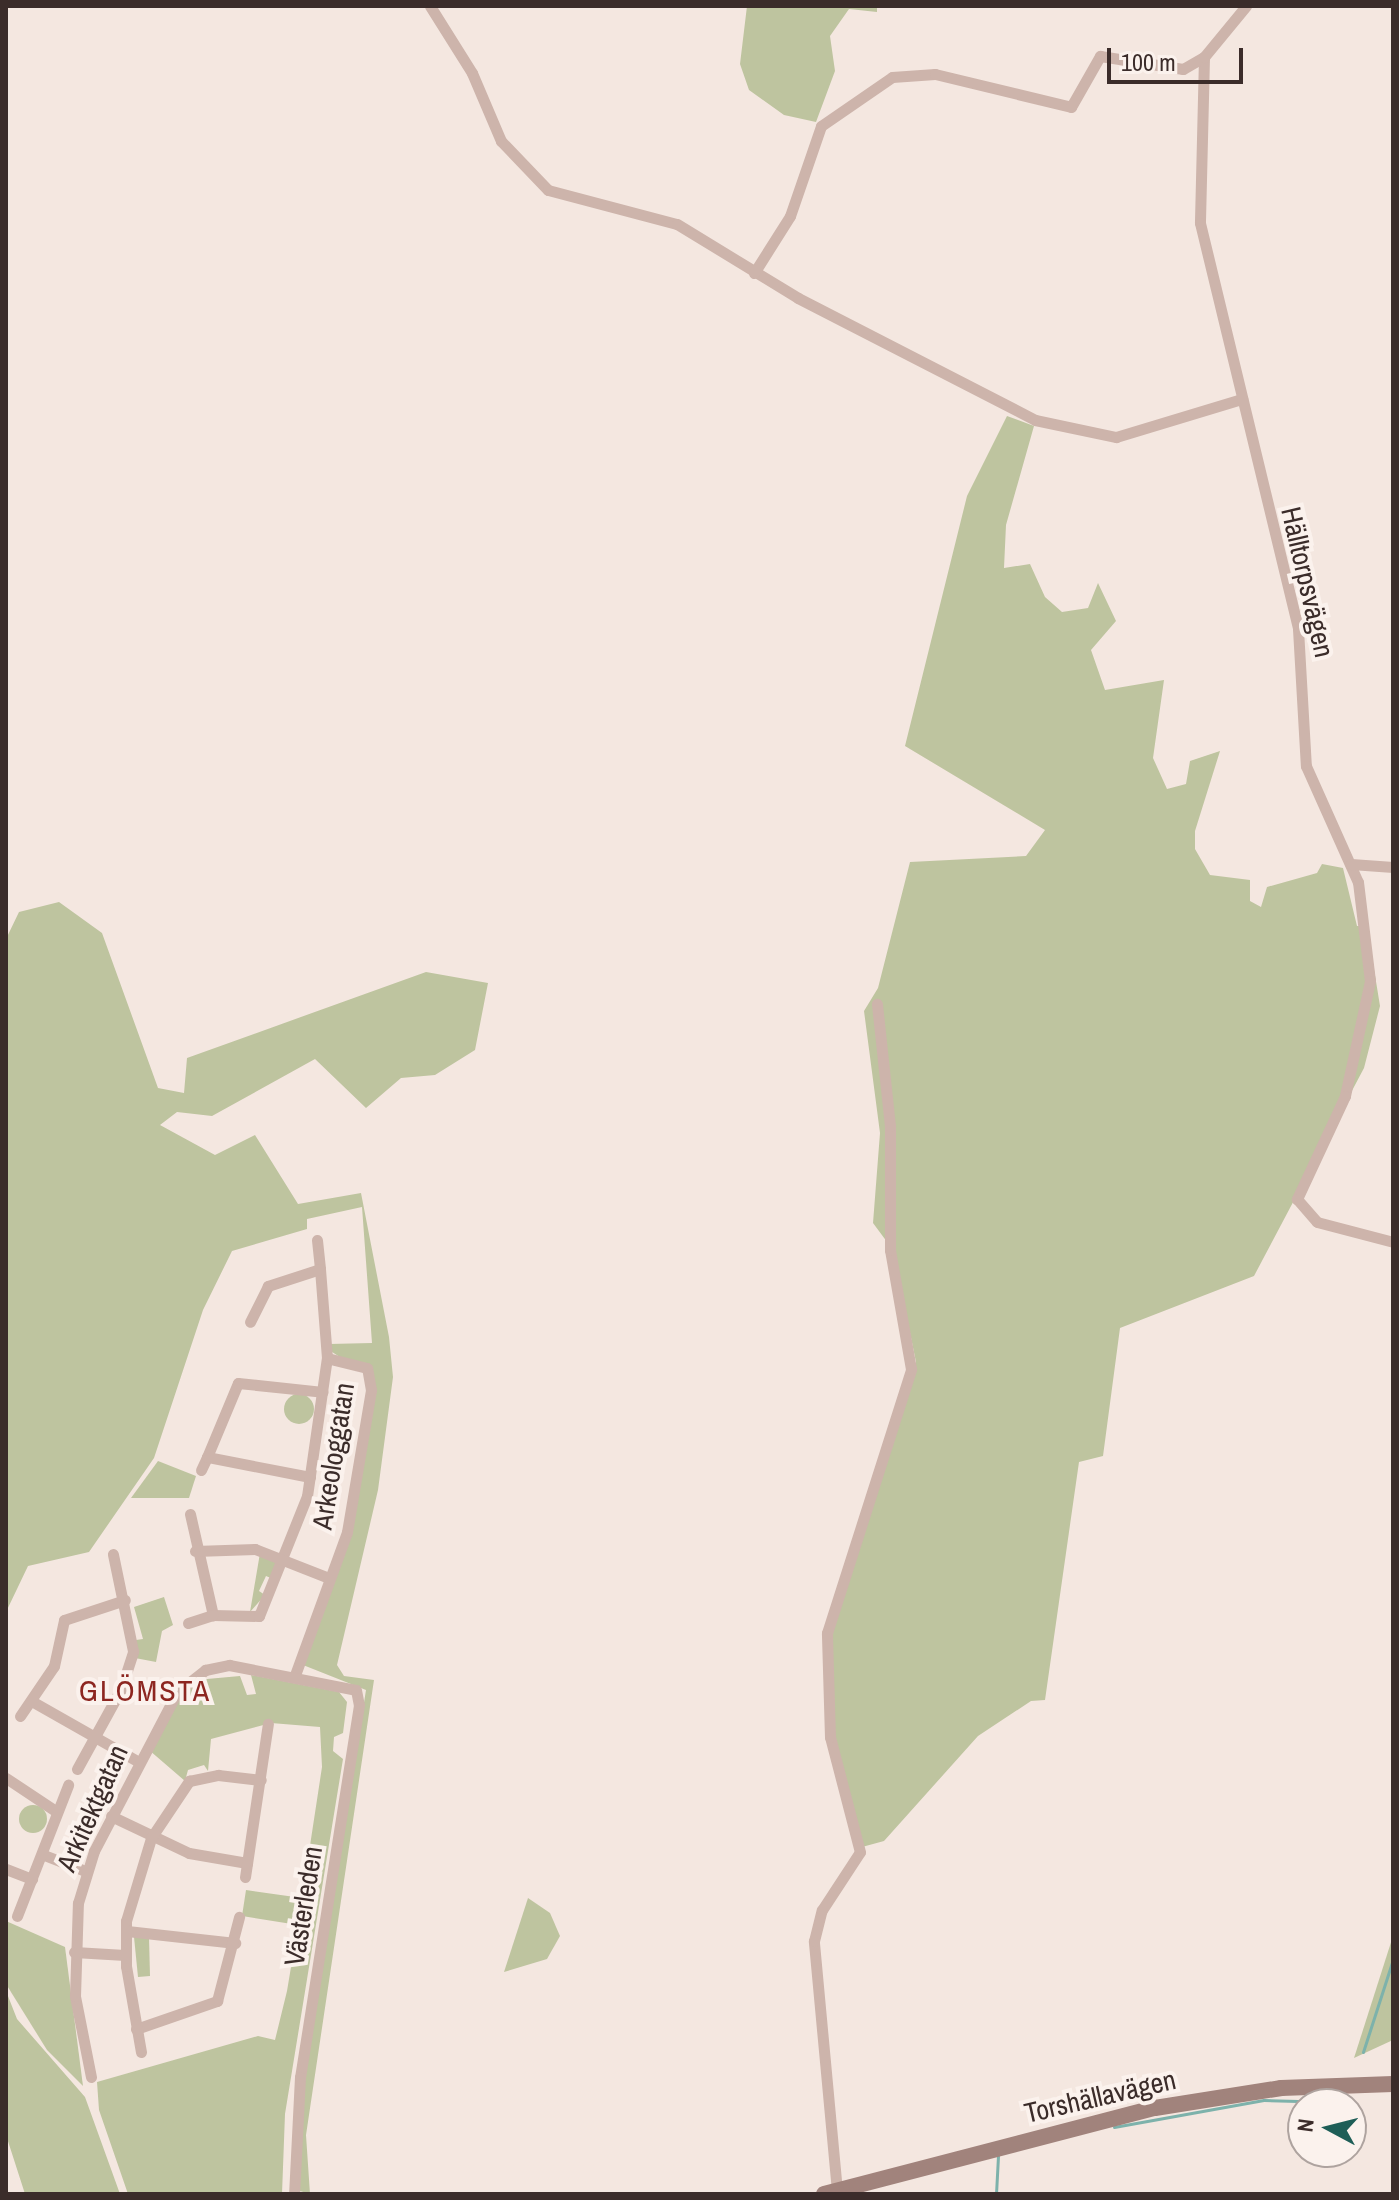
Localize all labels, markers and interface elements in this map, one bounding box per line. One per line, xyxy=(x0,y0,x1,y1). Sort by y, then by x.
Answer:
scale bar xyxy=(1111,32,1247,82)
text: 100 m xyxy=(1121,46,1176,78)
street label: Hälltorpsvägen xyxy=(1274,504,1342,660)
street label: Arkeologgatan xyxy=(305,1380,361,1532)
district label: GLÖMSTA xyxy=(79,1672,211,1708)
street label: Arkitektgatan xyxy=(49,1739,135,1877)
street label: Västerleden xyxy=(277,1844,329,1968)
street label: Torshällavägen xyxy=(1021,2062,1179,2130)
north arrow xyxy=(1287,2088,1367,2168)
text: N xyxy=(1289,2117,1321,2134)

